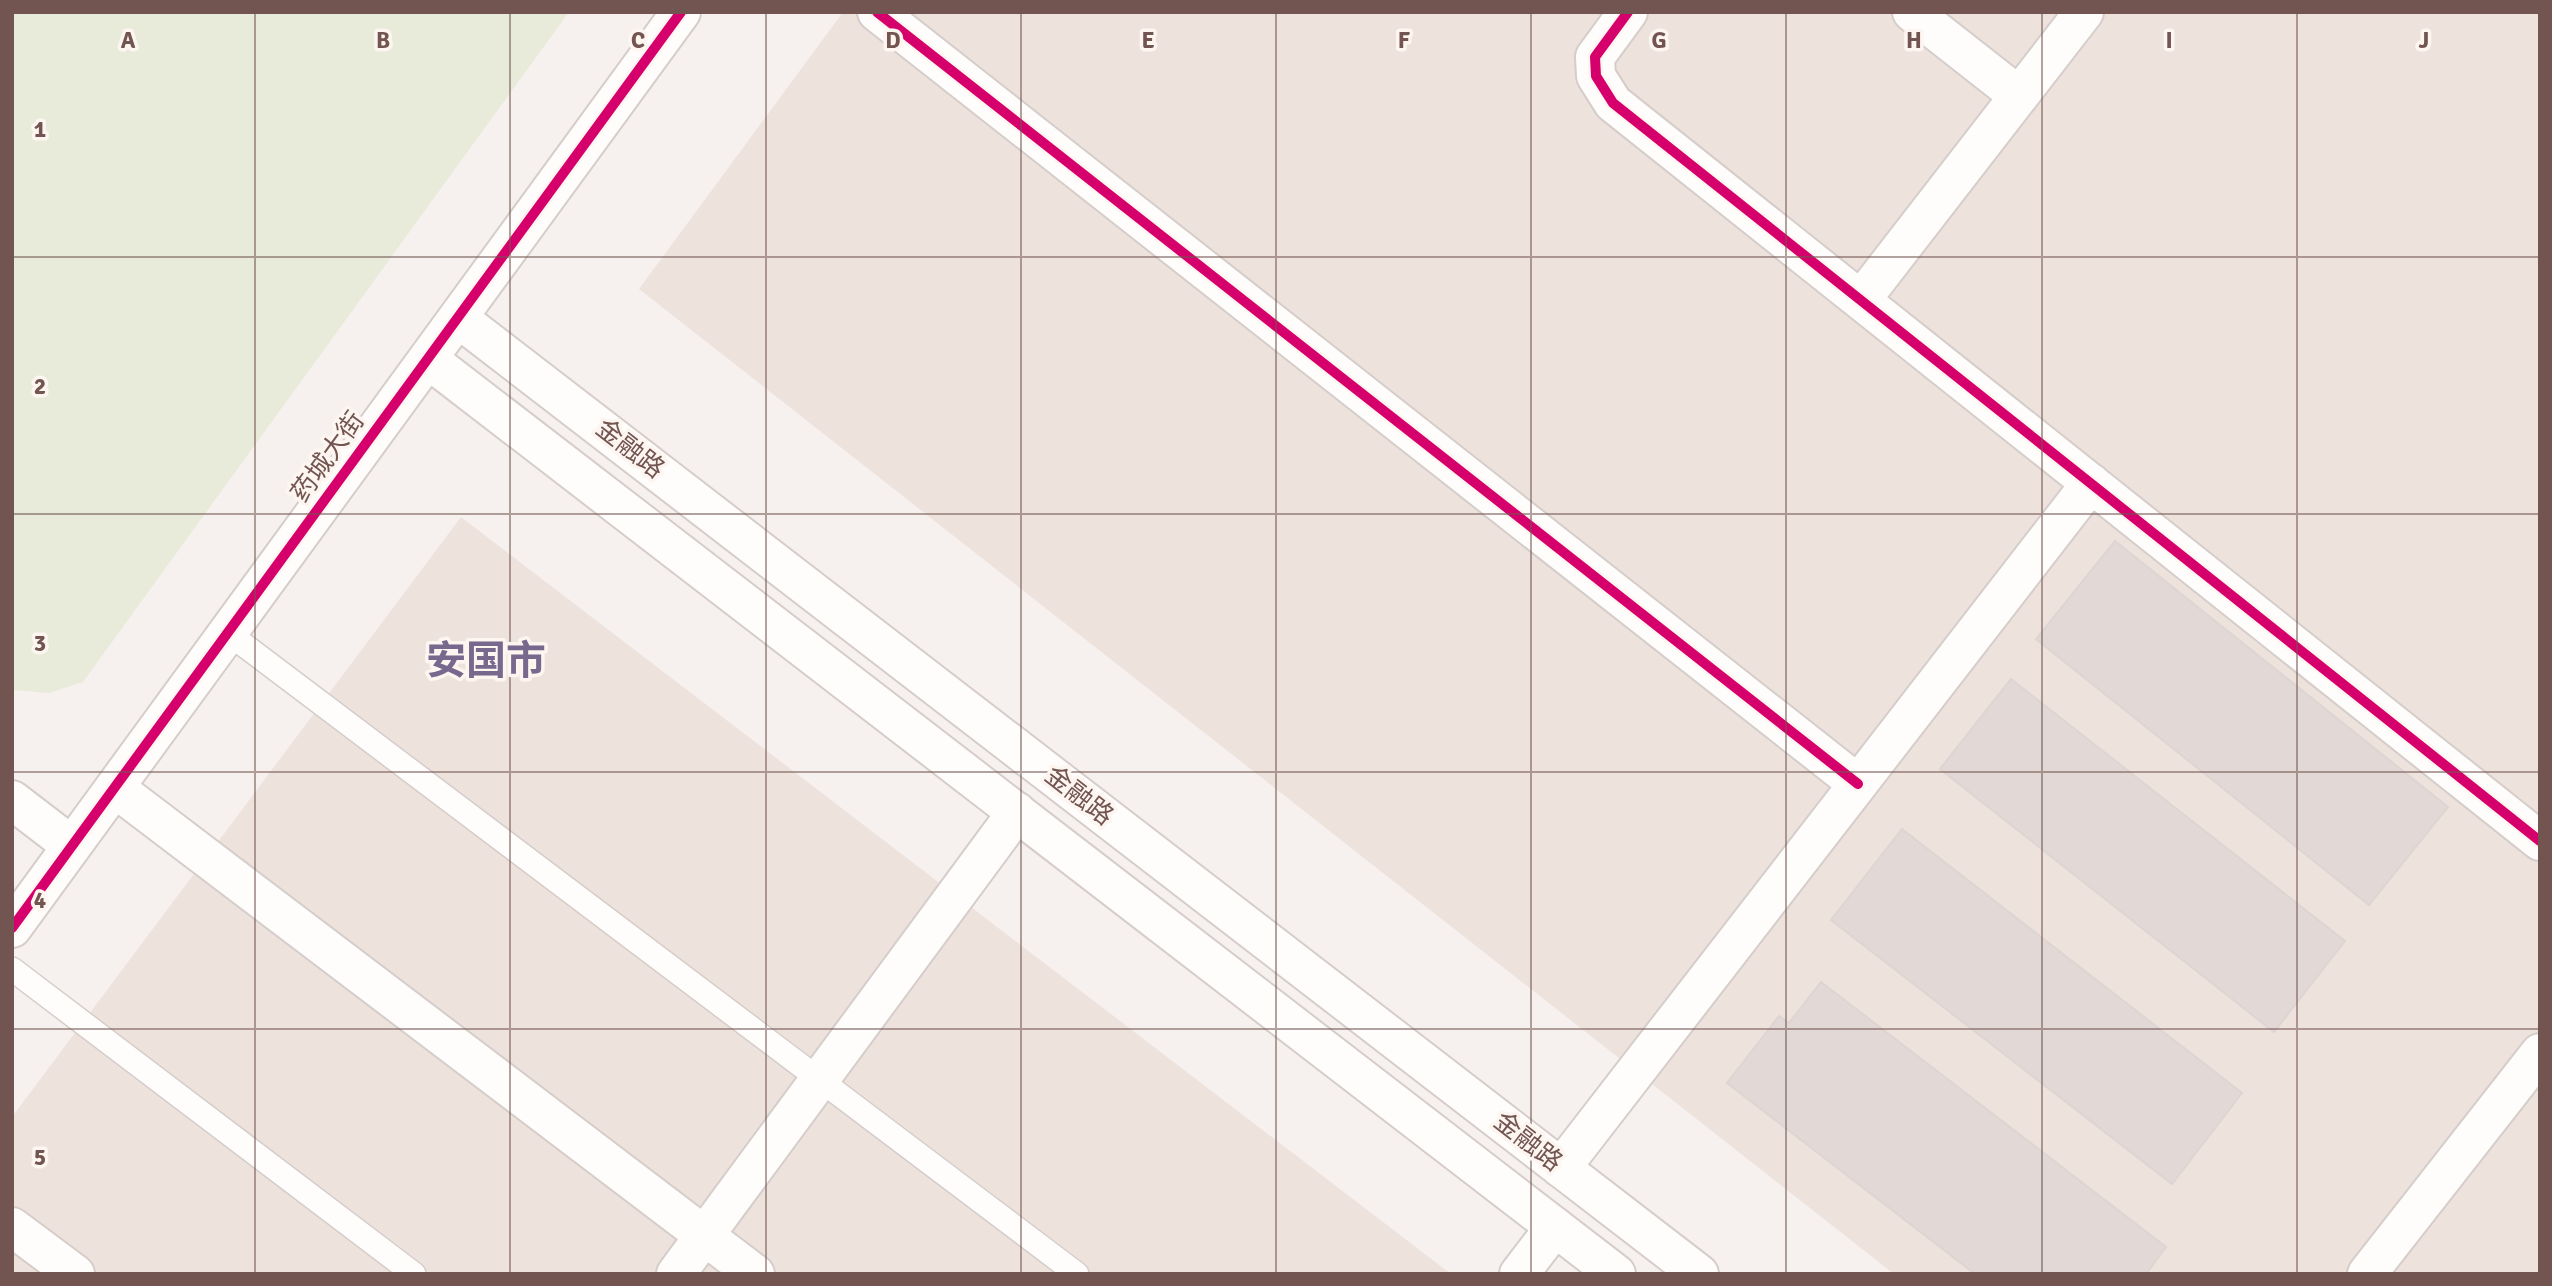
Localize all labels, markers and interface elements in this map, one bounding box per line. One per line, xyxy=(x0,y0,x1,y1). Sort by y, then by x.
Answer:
text: A xyxy=(121,26,136,55)
text: B xyxy=(376,26,390,55)
text: C xyxy=(631,26,645,55)
text: D xyxy=(885,26,901,55)
text: E xyxy=(1141,26,1155,55)
text: F xyxy=(1398,26,1410,55)
text: G xyxy=(1651,26,1667,55)
text: H xyxy=(1906,26,1922,55)
text: I xyxy=(2165,26,2173,55)
text: J xyxy=(2419,26,2429,55)
text: 1 xyxy=(34,115,46,144)
text: 2 xyxy=(34,372,46,401)
street label: 药城大街 xyxy=(284,406,372,508)
street label: 金融路 xyxy=(589,412,671,486)
text: 3 xyxy=(34,629,46,658)
district label: 安国市 xyxy=(426,636,546,686)
street label: 金融路 xyxy=(1038,759,1120,833)
text: 4 xyxy=(34,886,46,915)
street label: 金融路 xyxy=(1487,1105,1569,1179)
text: 5 xyxy=(34,1143,46,1172)

